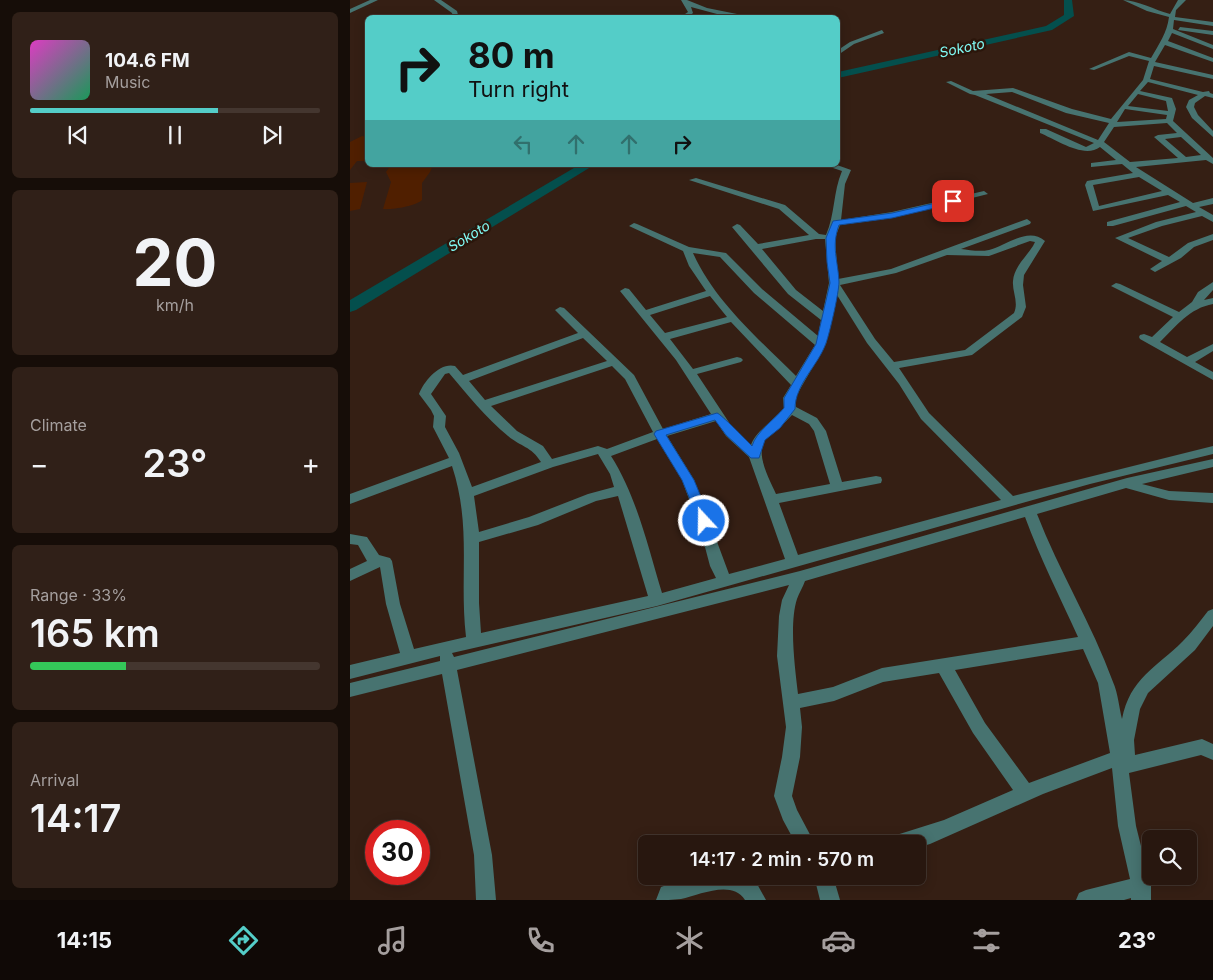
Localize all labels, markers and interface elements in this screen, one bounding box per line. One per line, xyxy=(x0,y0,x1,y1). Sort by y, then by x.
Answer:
text: 80 m xyxy=(468,34,555,76)
water label: Sokoto xyxy=(938,34,986,61)
icon: right xyxy=(385,35,450,100)
text: 104.6 FM xyxy=(105,49,190,72)
text: Music xyxy=(105,72,150,92)
text: Turn right xyxy=(468,76,569,102)
icon: previous xyxy=(64,121,92,149)
icon: pause xyxy=(161,121,189,149)
icon: next xyxy=(258,121,286,149)
icon: left xyxy=(509,130,537,158)
icon: ahead xyxy=(562,130,590,158)
icon: ahead xyxy=(615,130,643,158)
icon: right xyxy=(668,130,696,158)
pin xyxy=(932,180,974,222)
icon: arrive xyxy=(939,187,967,215)
water label: Sokoto xyxy=(445,216,493,255)
text: 20 xyxy=(133,223,217,302)
text: km/h xyxy=(156,295,194,315)
text: Climate xyxy=(30,415,87,435)
text: 23° xyxy=(143,440,207,486)
text: − xyxy=(30,447,49,481)
text: + xyxy=(301,447,320,481)
position arrow xyxy=(677,494,729,546)
text: Range · 33% xyxy=(30,585,127,605)
text: 165 km xyxy=(30,610,160,656)
text: Arrival xyxy=(30,770,79,790)
text: 14:17 xyxy=(30,795,121,841)
speed limit sign: 30 xyxy=(365,820,430,885)
map controls xyxy=(1142,830,1197,885)
button: search xyxy=(1142,830,1197,885)
text: 14:17 · 2 min · 570 m xyxy=(690,848,874,871)
icon: directions xyxy=(226,923,261,958)
icon: music xyxy=(375,923,410,958)
icon: phone xyxy=(523,923,558,958)
icon: climate xyxy=(672,923,707,958)
icon: car xyxy=(821,923,856,958)
icon: filters xyxy=(969,923,1004,958)
text: 14:15 xyxy=(57,927,112,953)
text: 23° xyxy=(1118,927,1156,953)

